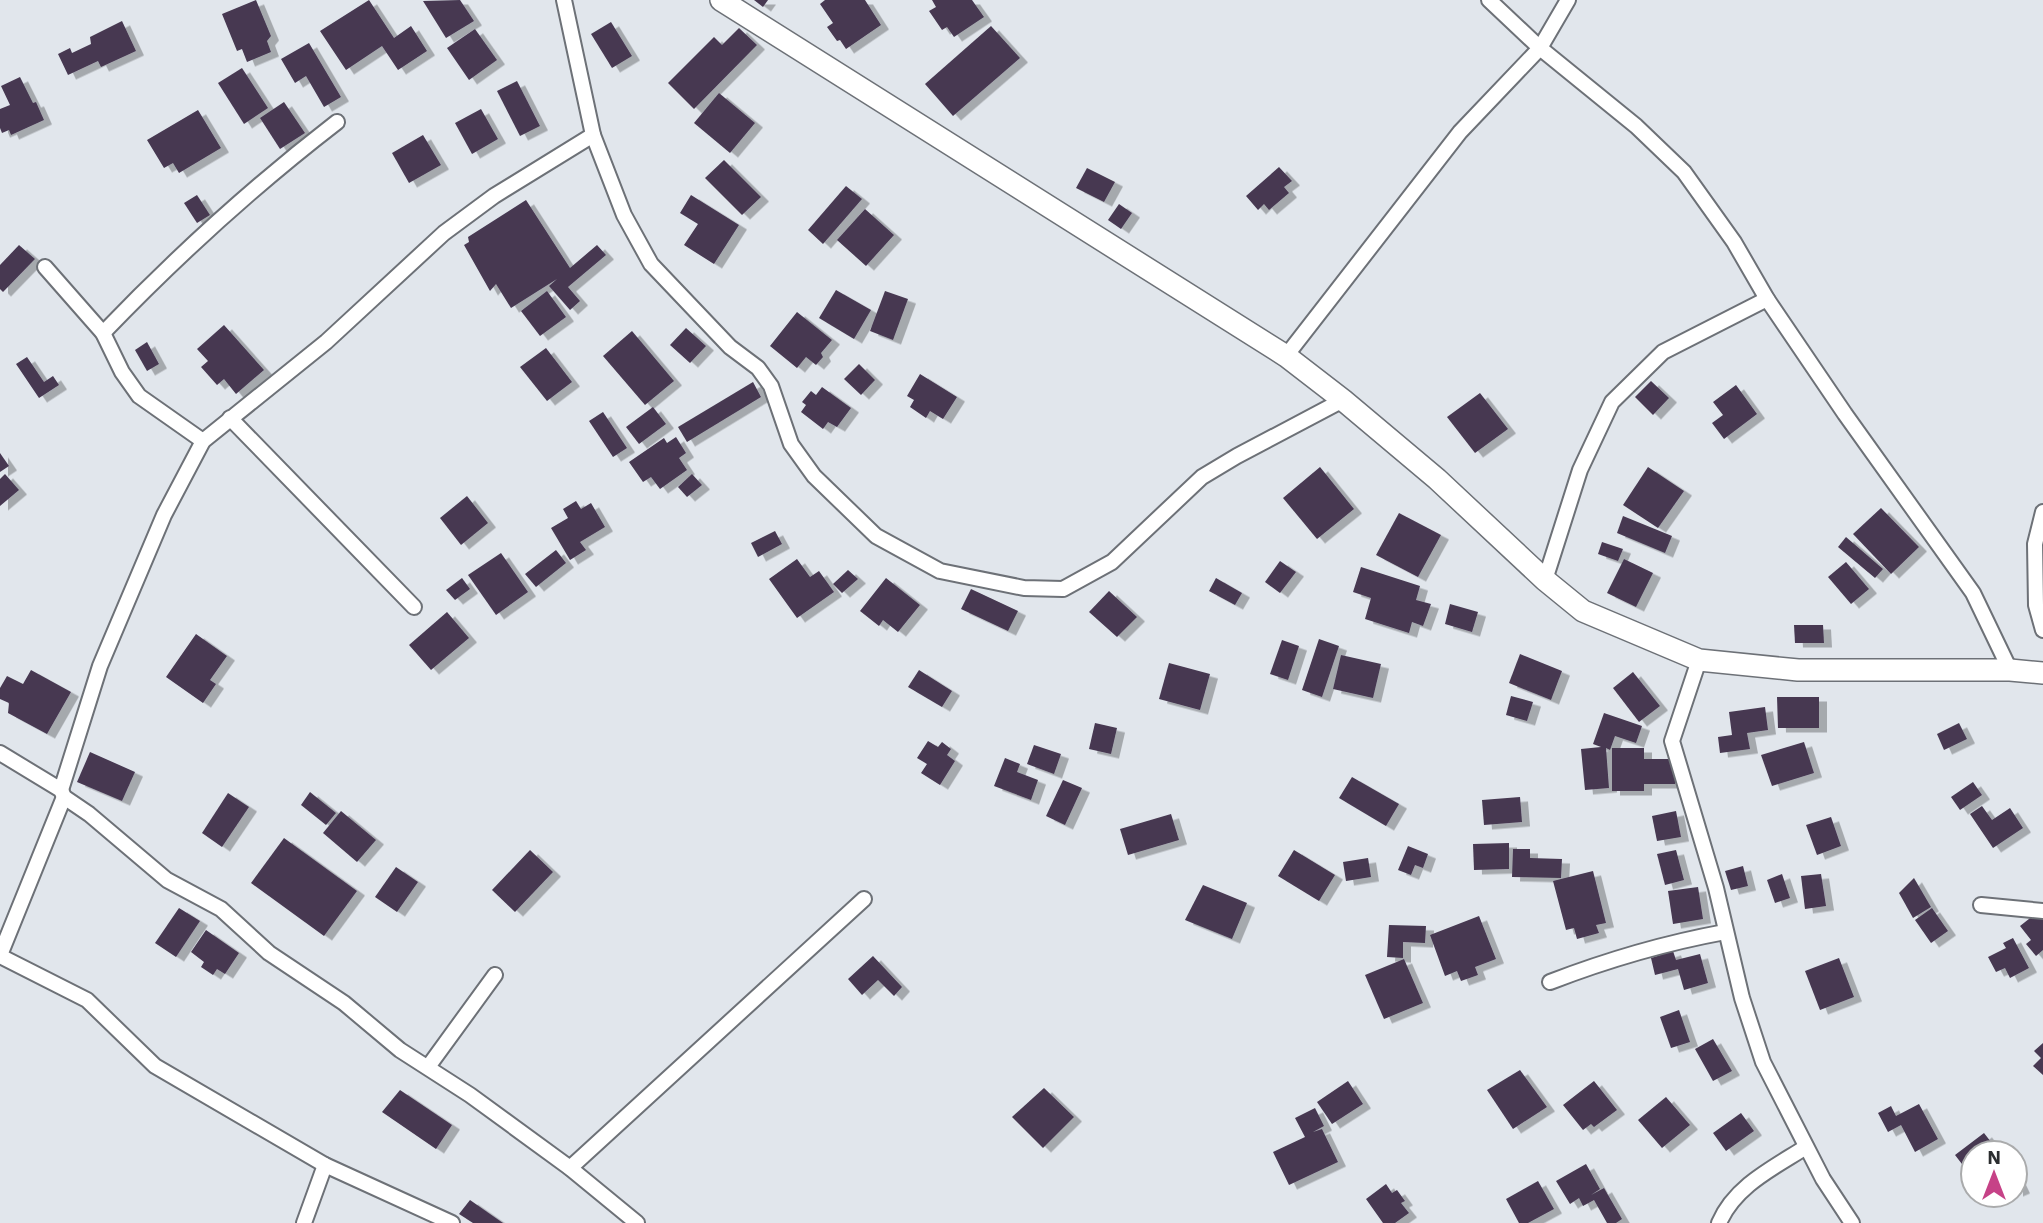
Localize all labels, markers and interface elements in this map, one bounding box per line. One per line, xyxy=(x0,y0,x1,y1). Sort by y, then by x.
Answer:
north arrow xyxy=(1959,1139,2029,1209)
text: N xyxy=(1987,1145,2001,1169)

